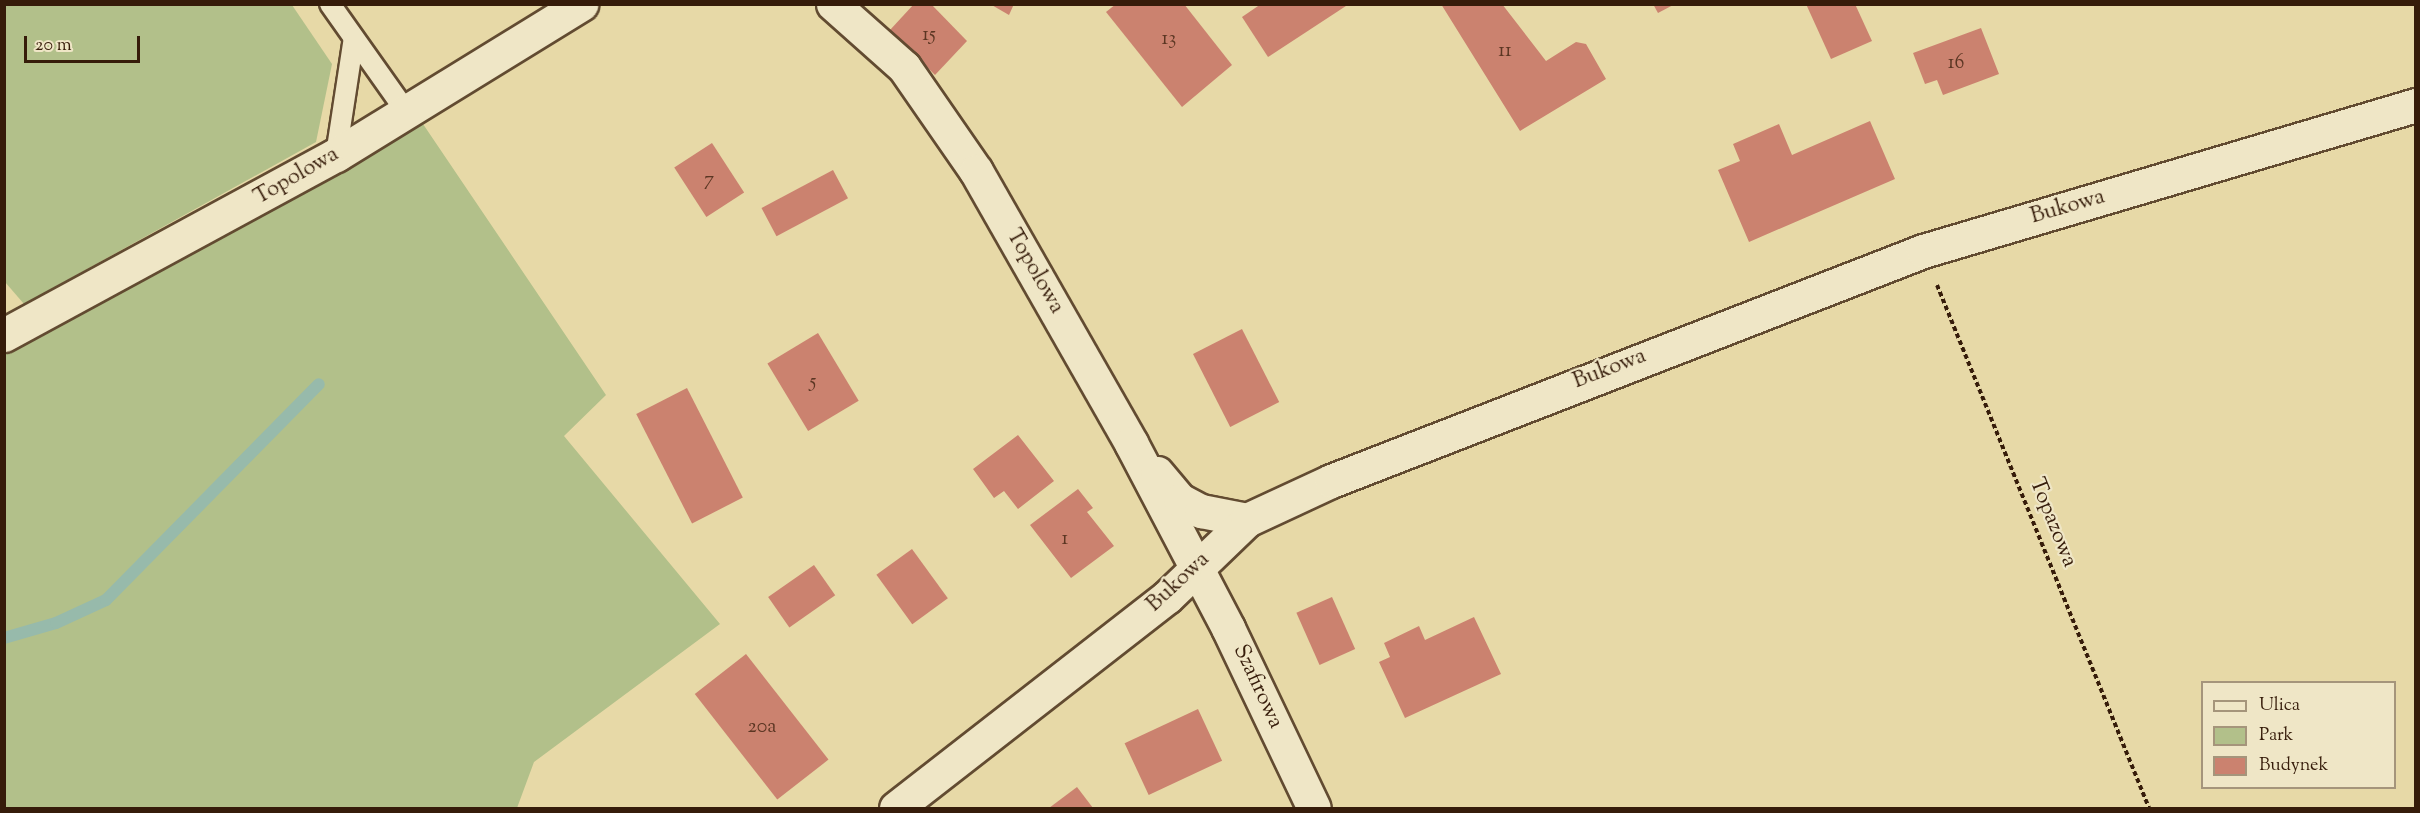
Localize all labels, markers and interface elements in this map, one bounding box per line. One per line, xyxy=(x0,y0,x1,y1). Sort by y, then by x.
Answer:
house number: 15 xyxy=(922,23,936,47)
scale bar xyxy=(27,24,142,62)
house number: 13 xyxy=(1162,27,1176,51)
text: 20 m xyxy=(35,33,72,59)
house number: 11 xyxy=(1498,39,1512,63)
house number: 16 xyxy=(1948,51,1964,75)
street label: Topolowa xyxy=(250,142,344,212)
house number: 7 xyxy=(704,168,714,192)
street label: Bukowa xyxy=(2028,185,2108,231)
street label: Topolowa xyxy=(999,225,1069,319)
street label: Bukowa xyxy=(1570,344,1650,396)
house number: 5 xyxy=(810,370,816,394)
street label: Topazowa xyxy=(2022,474,2082,572)
house number: 1 xyxy=(1062,527,1068,551)
street label: Bukowa xyxy=(1142,547,1216,619)
street label: Szafirowa xyxy=(1226,641,1288,733)
legend xyxy=(2201,681,2396,789)
text: Ulica xyxy=(2259,693,2300,719)
house number: 20a xyxy=(747,715,777,739)
text: Park xyxy=(2259,723,2293,749)
text: Budynek xyxy=(2259,753,2328,779)

